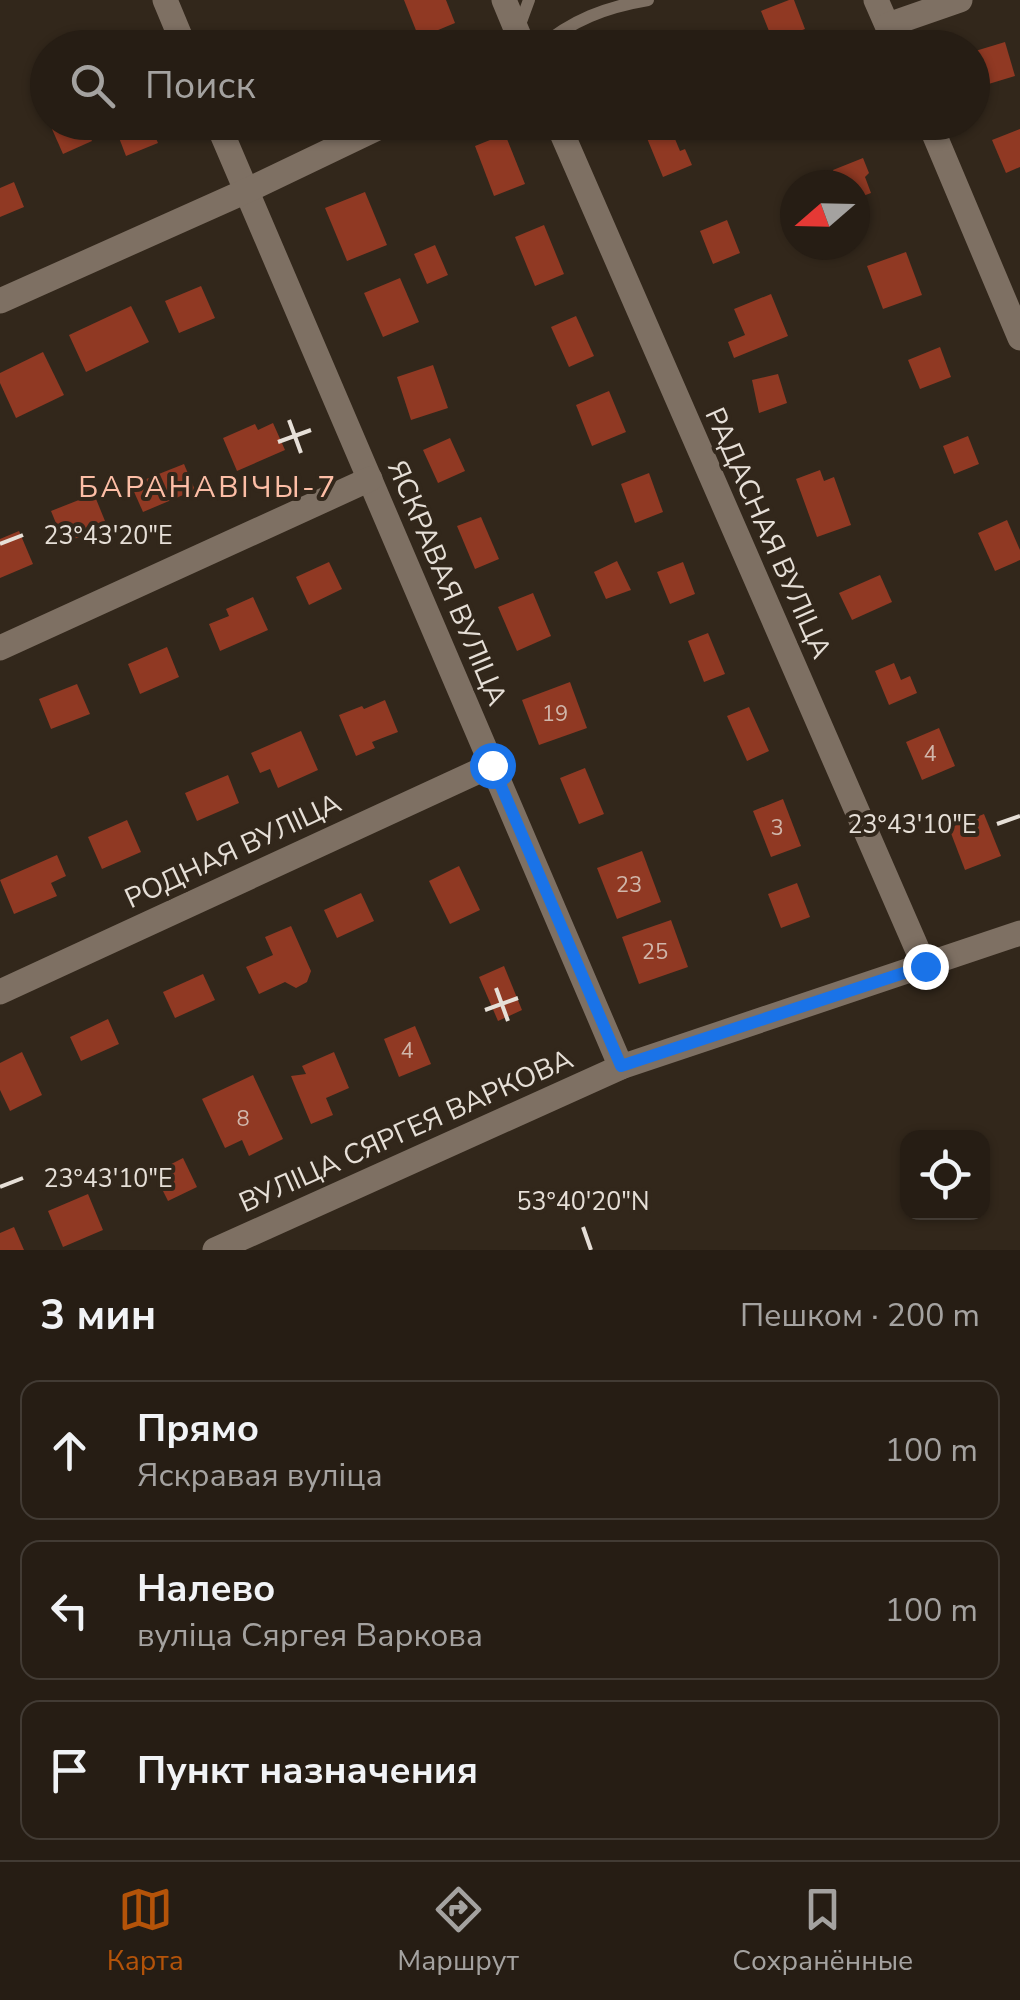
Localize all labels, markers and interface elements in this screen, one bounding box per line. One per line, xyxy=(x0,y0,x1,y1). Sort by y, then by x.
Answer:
search box xyxy=(30,30,990,140)
icon: search xyxy=(65,58,120,113)
text: Поиск xyxy=(145,60,255,111)
north arrow xyxy=(780,170,870,260)
street label: РАДАСНАЯ ВУЛІЦА xyxy=(696,402,840,664)
street label: ЯСКРАВАЯ ВУЛІЦА xyxy=(378,454,516,712)
district label: БАРАНАВІЧЫ-7 xyxy=(78,467,338,508)
text: 23°43'20"E xyxy=(43,519,173,553)
house number: 19 xyxy=(542,699,568,729)
house number: 4 xyxy=(923,739,937,769)
route start xyxy=(470,743,516,789)
street label: РОДНАЯ ВУЛІЦА xyxy=(119,784,347,918)
text: 23°43'10"E xyxy=(847,808,977,842)
house number: 3 xyxy=(770,813,784,843)
house number: 23 xyxy=(616,870,642,900)
house number: 25 xyxy=(642,937,668,967)
route end xyxy=(903,944,949,990)
house number: 4 xyxy=(400,1036,414,1066)
street label: ВУЛІЦА СЯРГЕЯ ВАРКОВА xyxy=(233,1040,579,1222)
house number: 8 xyxy=(236,1104,250,1134)
map controls xyxy=(900,1130,990,1220)
button: locate xyxy=(900,1130,990,1220)
text: 23°43'10"E xyxy=(43,1162,173,1196)
text: 53°40'20"N xyxy=(516,1185,650,1219)
text: 3 мин xyxy=(40,1287,156,1344)
text: Пешком · 200 m xyxy=(740,1294,980,1337)
text: Прямо xyxy=(137,1403,259,1454)
icon: ahead xyxy=(42,1423,97,1478)
text: 100 m xyxy=(885,1429,978,1472)
text: Яскравая вуліца xyxy=(137,1454,383,1497)
text: Налево xyxy=(137,1563,276,1614)
icon: left xyxy=(42,1583,97,1638)
text: 100 m xyxy=(885,1589,978,1632)
text: вуліца Сяргея Варкова xyxy=(137,1614,483,1657)
icon: arrive xyxy=(42,1743,97,1798)
text: Пункт назначения xyxy=(137,1745,478,1796)
tab: Карта xyxy=(107,1882,184,1980)
tab: Маршрут xyxy=(397,1882,519,1980)
tab: Сохранённые xyxy=(732,1882,913,1980)

